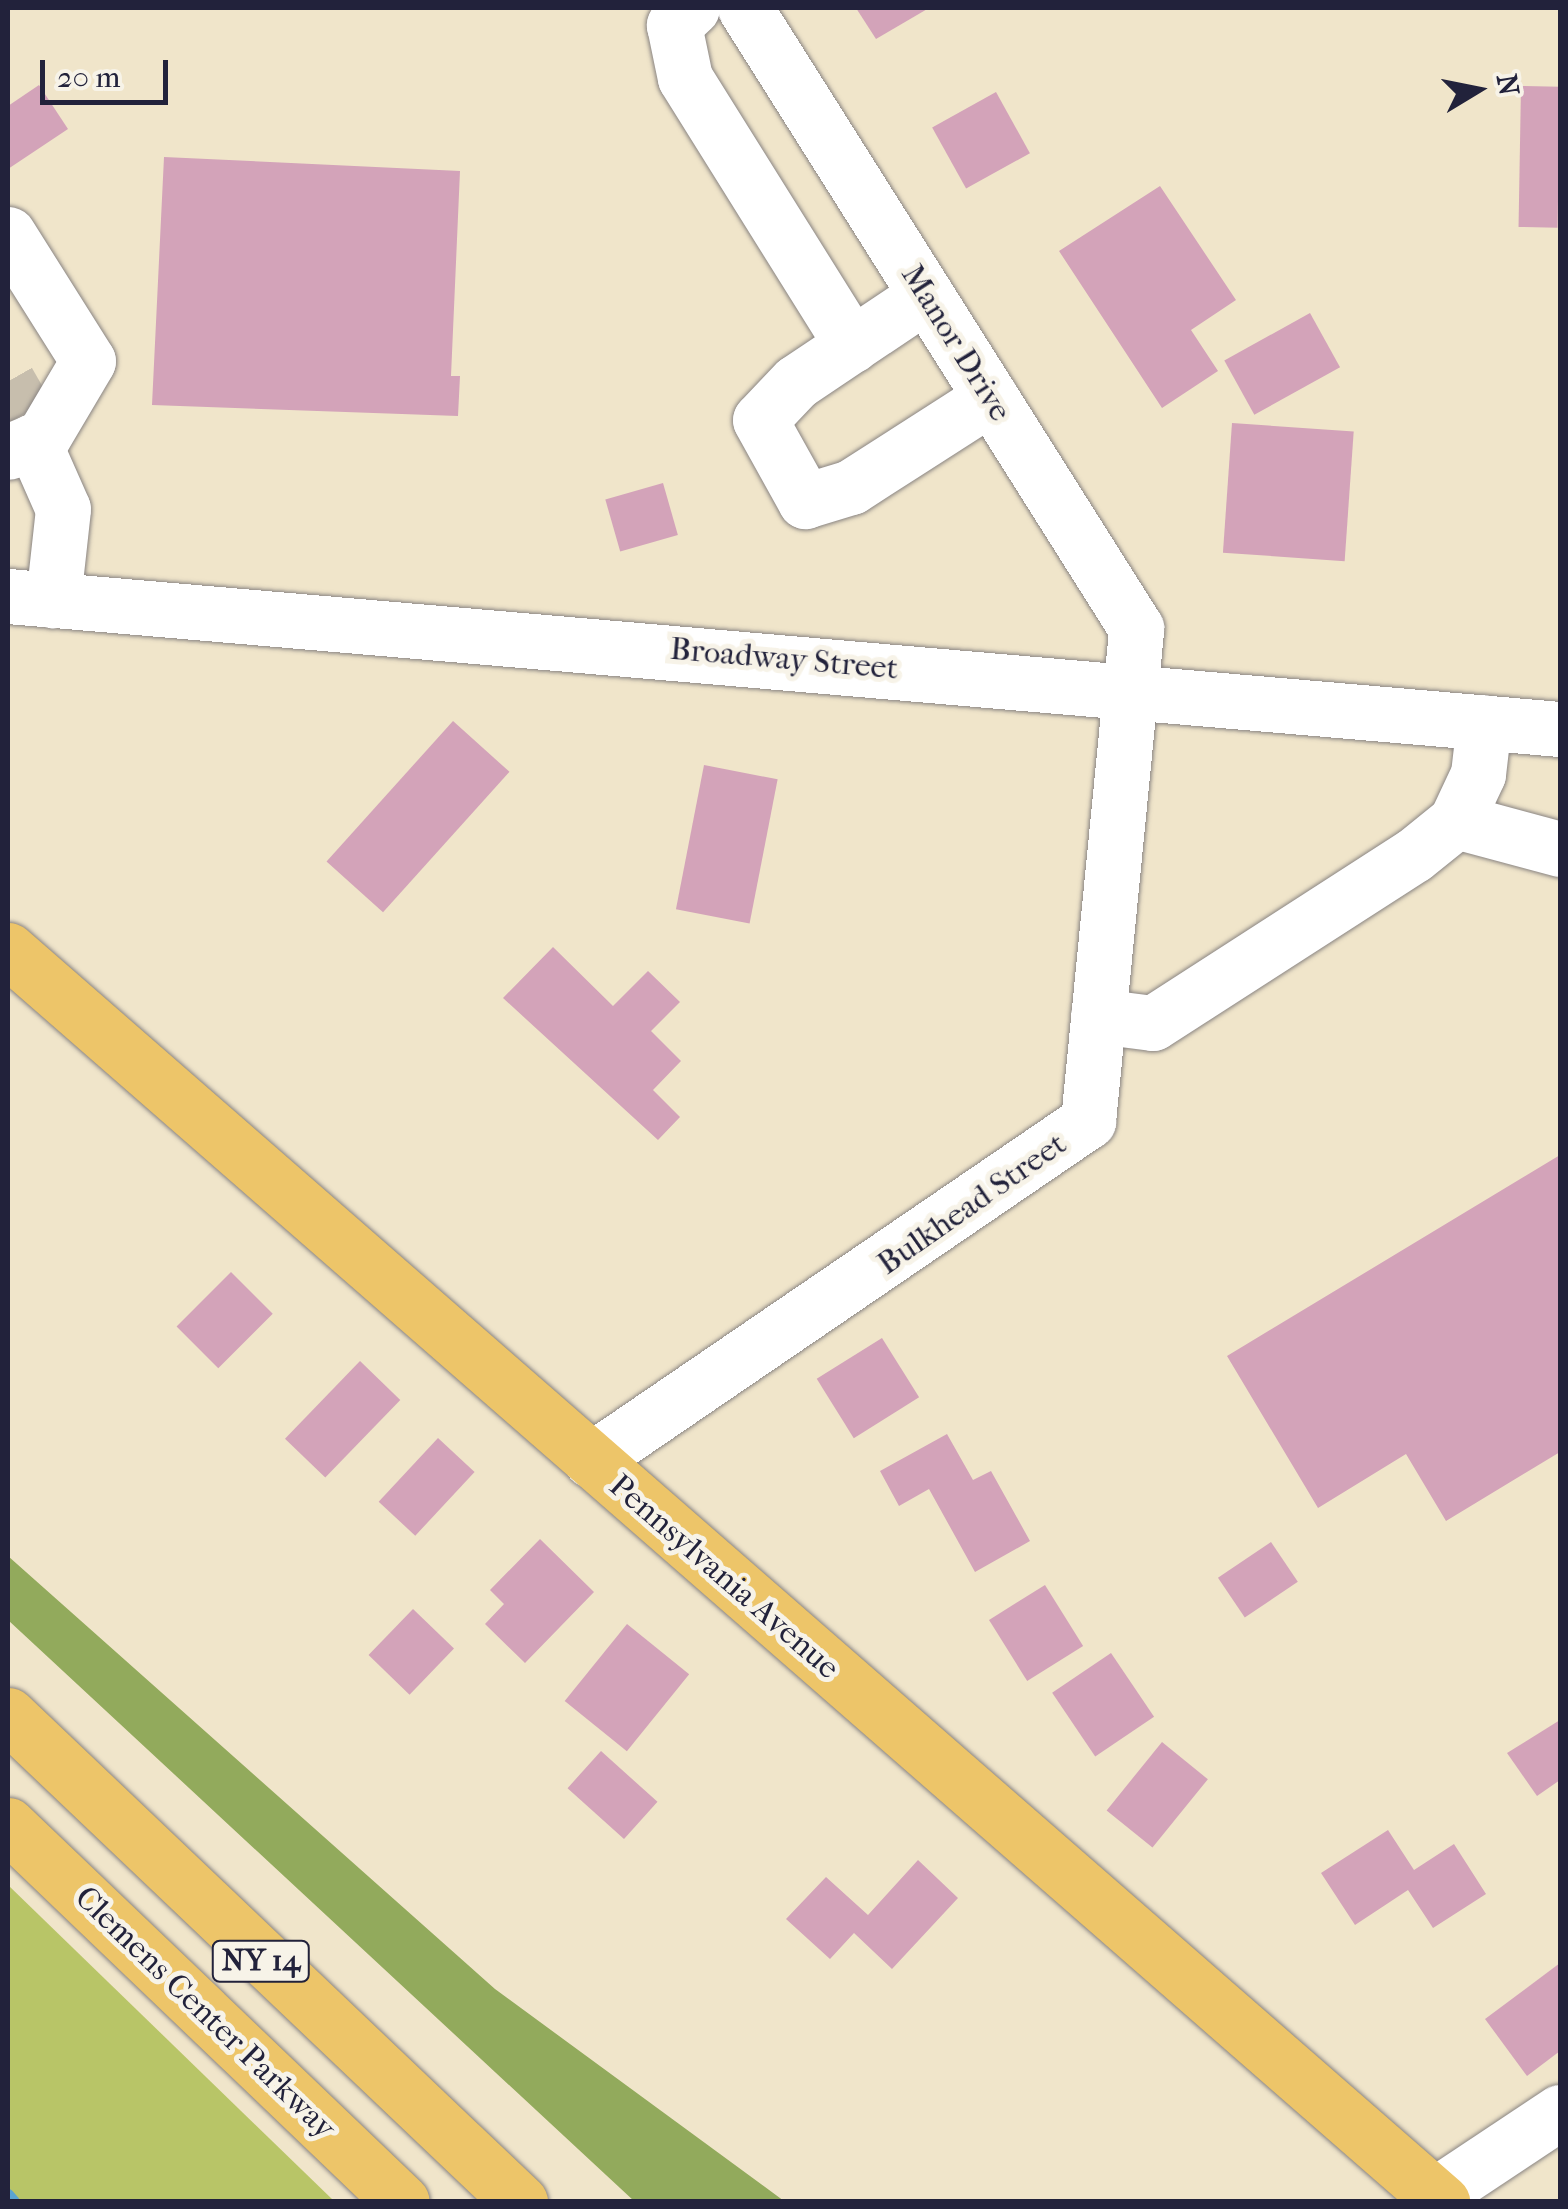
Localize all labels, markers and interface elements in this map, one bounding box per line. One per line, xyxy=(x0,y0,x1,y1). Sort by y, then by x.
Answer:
scale bar xyxy=(45,40,172,102)
north arrow xyxy=(1428,40,1528,140)
text: 20 m xyxy=(57,60,120,95)
text: N xyxy=(1490,71,1526,98)
street label: Manor Drive xyxy=(893,258,1019,428)
street label: Broadway Street xyxy=(668,630,900,688)
street label: Bulkhead Street xyxy=(870,1125,1074,1283)
street label: Pennsylvania Avenue xyxy=(601,1467,847,1687)
street label: Clemens Center Parkway xyxy=(67,1879,343,2147)
road number: NY 14 xyxy=(211,1936,311,1986)

